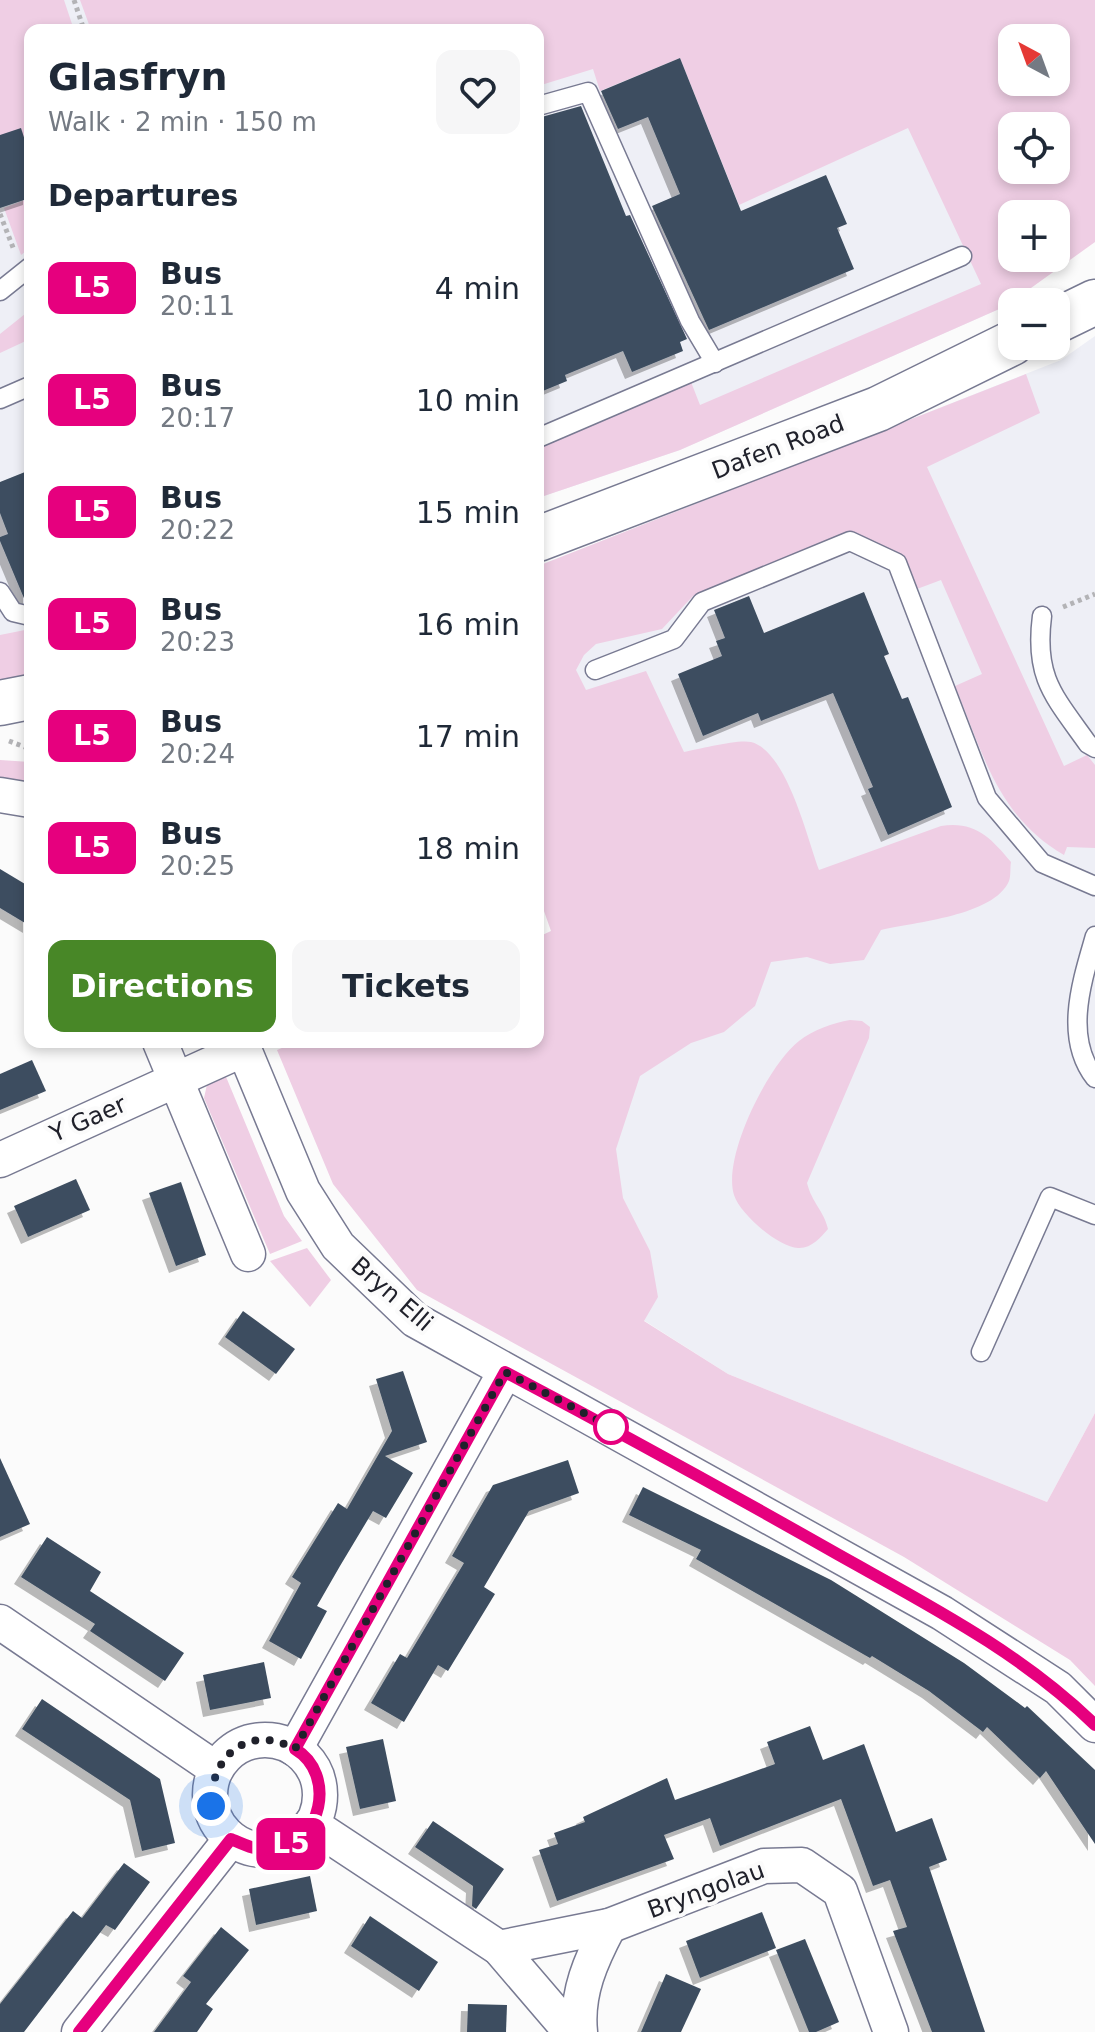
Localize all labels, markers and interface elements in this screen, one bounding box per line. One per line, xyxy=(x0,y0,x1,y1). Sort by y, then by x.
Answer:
north arrow xyxy=(998,24,1070,96)
map controls xyxy=(998,24,1070,360)
button: heart xyxy=(436,50,520,134)
text: Glasfryn xyxy=(48,55,228,99)
text: Walk · 2 min · 150 m xyxy=(48,107,317,137)
button: locate xyxy=(998,112,1070,184)
text: Departures xyxy=(48,178,238,213)
button: + xyxy=(998,200,1070,272)
text: Bus xyxy=(160,256,222,291)
text: L5 xyxy=(73,271,111,304)
text: 4 min xyxy=(435,271,520,306)
button: − xyxy=(998,288,1070,360)
text: 20:11 xyxy=(160,291,235,321)
text: Bus xyxy=(160,368,222,403)
text: L5 xyxy=(73,383,111,416)
text: 10 min xyxy=(416,383,520,418)
text: 20:17 xyxy=(160,403,235,433)
street label: Dafen Road xyxy=(708,409,848,485)
text: Bus xyxy=(160,480,222,515)
text: L5 xyxy=(73,495,111,528)
text: 15 min xyxy=(416,495,520,530)
text: 20:22 xyxy=(160,515,235,545)
text: Bus xyxy=(160,592,222,627)
text: L5 xyxy=(73,607,111,640)
text: 16 min xyxy=(416,607,520,642)
text: 20:23 xyxy=(160,627,235,657)
text: Bus xyxy=(160,704,222,739)
text: L5 xyxy=(73,719,111,752)
text: 17 min xyxy=(416,719,520,754)
text: 20:24 xyxy=(160,739,235,769)
text: Bus xyxy=(160,816,222,851)
text: L5 xyxy=(73,831,111,864)
text: 18 min xyxy=(416,831,520,866)
text: 20:25 xyxy=(160,851,235,881)
button: Directions xyxy=(48,940,276,1032)
button: Tickets xyxy=(292,940,520,1032)
street label: Y Gaer xyxy=(45,1090,130,1149)
street label: Bryn Elli xyxy=(346,1251,438,1337)
unlabelled marker xyxy=(594,1410,628,1444)
your location xyxy=(191,1786,231,1826)
line badge: L5 xyxy=(255,1818,327,1870)
text: L5 xyxy=(272,1827,310,1860)
street label: Bryngolau xyxy=(644,1856,768,1924)

